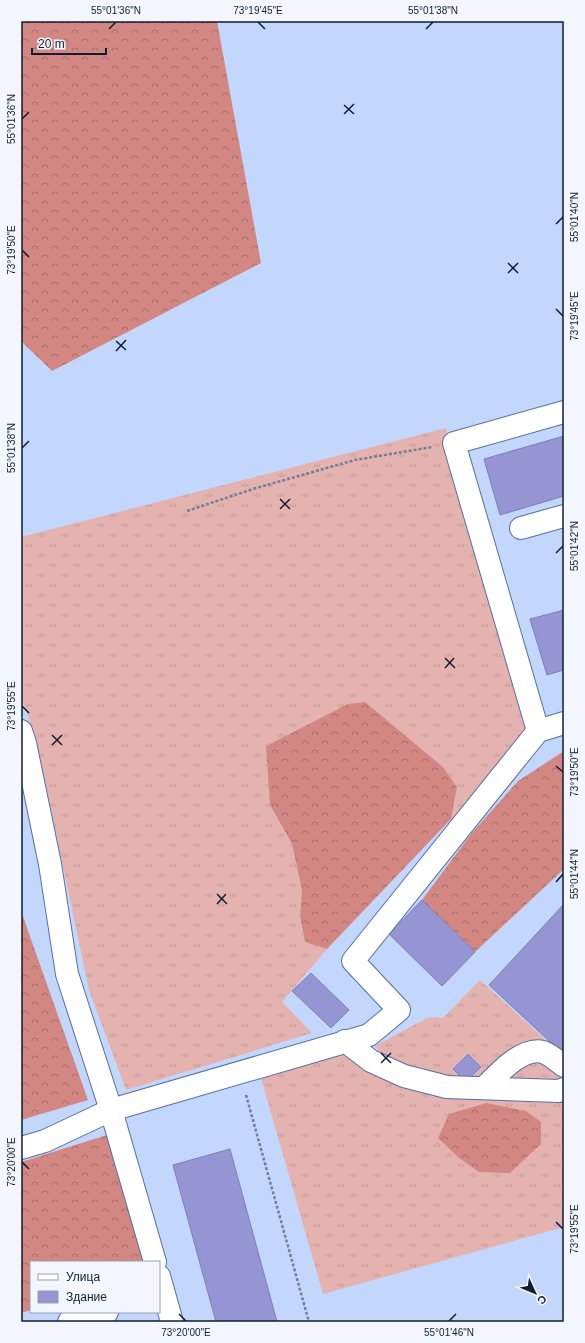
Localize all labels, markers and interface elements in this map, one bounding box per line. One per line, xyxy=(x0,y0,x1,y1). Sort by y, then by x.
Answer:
text: 55°01'36"N xyxy=(91,5,141,16)
text: 73°19'45"E xyxy=(233,5,283,16)
text: 55°01'38"N xyxy=(408,5,458,16)
scale bar xyxy=(32,30,106,56)
text: 20 m xyxy=(38,37,65,51)
text: 55°01'36"N xyxy=(6,94,17,144)
text: 55°01'40"N xyxy=(569,192,580,242)
text: 73°19'50"E xyxy=(6,225,17,275)
text: 73°19'45"E xyxy=(569,291,580,341)
text: 55°01'38"N xyxy=(6,423,17,473)
text: 55°01'42"N xyxy=(569,521,580,571)
text: 73°19'55"E xyxy=(6,681,17,731)
text: 73°19'50"E xyxy=(569,747,580,797)
text: 55°01'44"N xyxy=(569,849,580,899)
text: 73°20'00"E xyxy=(6,1137,17,1187)
text: 73°19'55"E xyxy=(569,1204,580,1254)
legend xyxy=(30,1261,160,1313)
text: Улица xyxy=(66,1270,100,1284)
north arrow xyxy=(515,1273,555,1313)
text: Здание xyxy=(66,1290,107,1304)
text: С xyxy=(535,1293,549,1307)
text: 73°20'00"E xyxy=(161,1327,211,1338)
text: 55°01'46"N xyxy=(424,1327,474,1338)

